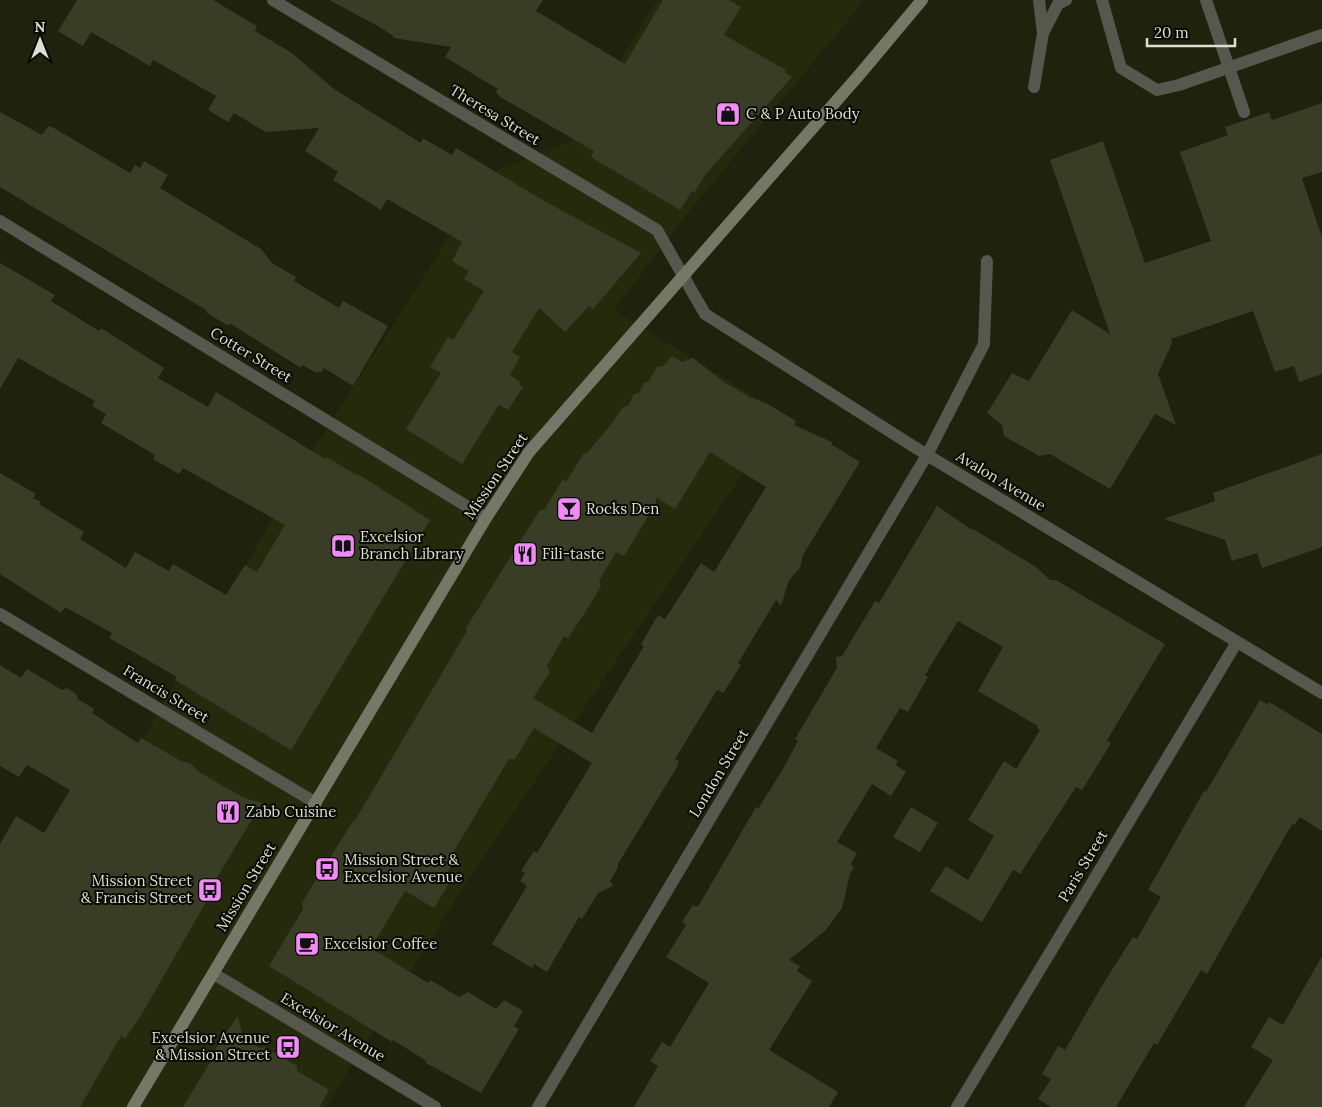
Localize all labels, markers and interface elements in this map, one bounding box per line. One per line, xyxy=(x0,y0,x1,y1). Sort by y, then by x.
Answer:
north arrow xyxy=(15,15,65,65)
scale bar xyxy=(1147,15,1234,47)
text: N xyxy=(35,18,46,36)
text: 20 m xyxy=(1154,23,1189,42)
street label: Theresa Street xyxy=(446,80,544,149)
shop icon: C & P Auto Body xyxy=(715,101,741,127)
place label: C & P Auto Body xyxy=(746,104,860,123)
street label: Cotter Street xyxy=(207,323,296,387)
street label: Mission Street xyxy=(460,429,532,523)
street label: Avalon Avenue xyxy=(952,446,1049,515)
bar icon: Rocks Den xyxy=(556,496,582,522)
place label: Rocks Den xyxy=(586,499,659,518)
place label: Excelsior Branch Library xyxy=(360,527,464,563)
library icon: Excelsior Branch Library xyxy=(330,533,356,559)
restaurant icon: Fili-taste xyxy=(512,541,538,567)
place label: Fili-taste xyxy=(542,544,604,563)
street label: Francis Street xyxy=(120,660,213,727)
street label: London Street xyxy=(685,725,753,820)
restaurant icon: Zabb Cuisine xyxy=(215,799,241,825)
place label: Zabb Cuisine xyxy=(246,802,336,821)
street label: Paris Street xyxy=(1054,826,1112,905)
street label: Mission Street xyxy=(212,839,280,935)
place label: Mission Street & Excelsior Avenue xyxy=(344,850,463,886)
bus stop icon: Mission Street & Excelsior Avenue xyxy=(314,856,340,882)
place label: Mission Street & Francis Street xyxy=(81,871,192,907)
bus stop icon: Mission Street & Francis Street xyxy=(197,877,223,903)
cafe icon: Excelsior Coffee xyxy=(294,931,320,957)
place label: Excelsior Coffee xyxy=(324,934,437,953)
street label: Excelsior Avenue xyxy=(278,988,389,1065)
place label: Excelsior Avenue & Mission Street xyxy=(151,1028,270,1064)
bus stop icon: Excelsior Avenue & Mission Street xyxy=(275,1034,301,1060)

